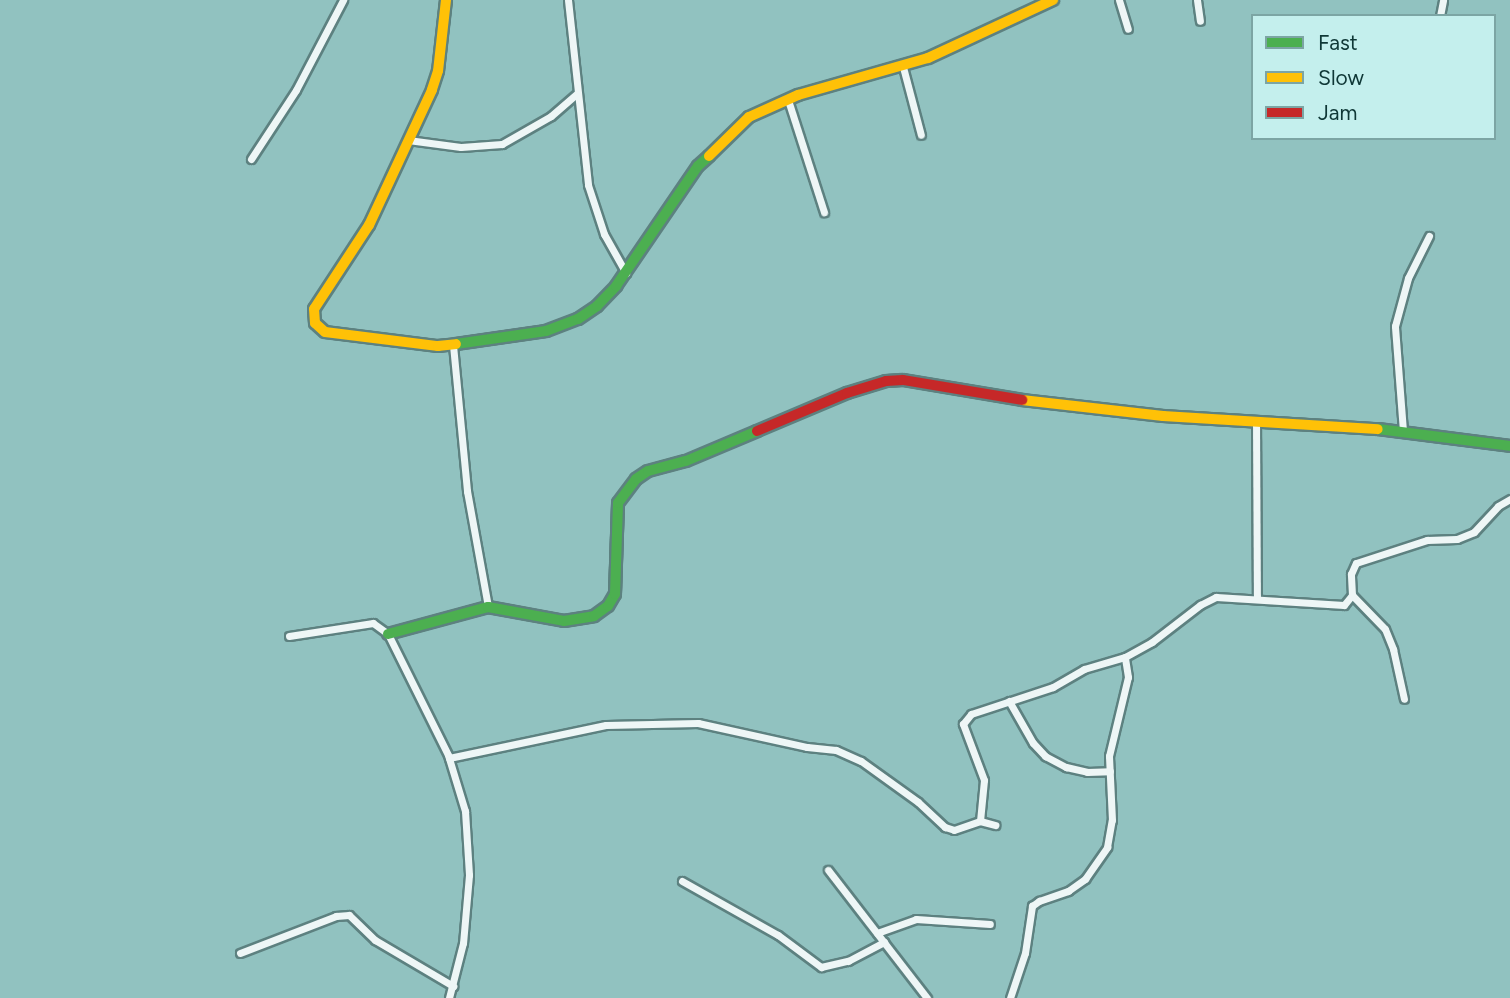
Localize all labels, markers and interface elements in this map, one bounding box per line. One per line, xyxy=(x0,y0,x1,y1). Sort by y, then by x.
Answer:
legend xyxy=(1251,14,1496,140)
text: Fast xyxy=(1318,30,1358,55)
text: Slow xyxy=(1318,65,1364,90)
text: Jam xyxy=(1318,100,1357,125)

